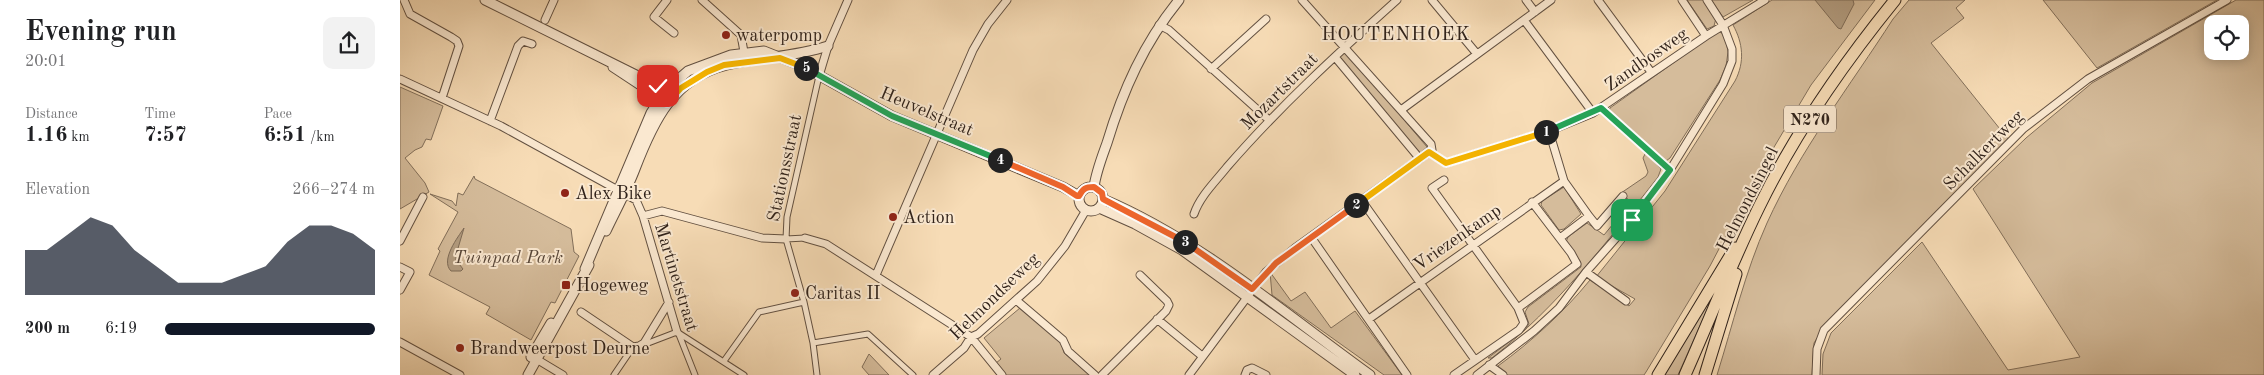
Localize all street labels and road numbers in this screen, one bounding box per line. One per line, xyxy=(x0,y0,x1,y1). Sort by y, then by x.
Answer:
street label: Zandbosweg xyxy=(1602,25,1692,95)
street label: Mozartstraat xyxy=(1238,50,1321,133)
street label: Heuvelstraat xyxy=(877,84,976,140)
road number: N270 xyxy=(1784,106,1836,132)
street label: Schalkertweg xyxy=(1940,107,2027,194)
street label: Stationsstraat xyxy=(765,113,805,224)
street label: Helmondsingel xyxy=(1714,144,1782,255)
street label: Vriezenkamp xyxy=(1411,201,1505,275)
street label: Martinetstraat xyxy=(651,221,701,334)
street label: Helmondseweg xyxy=(946,249,1043,344)

